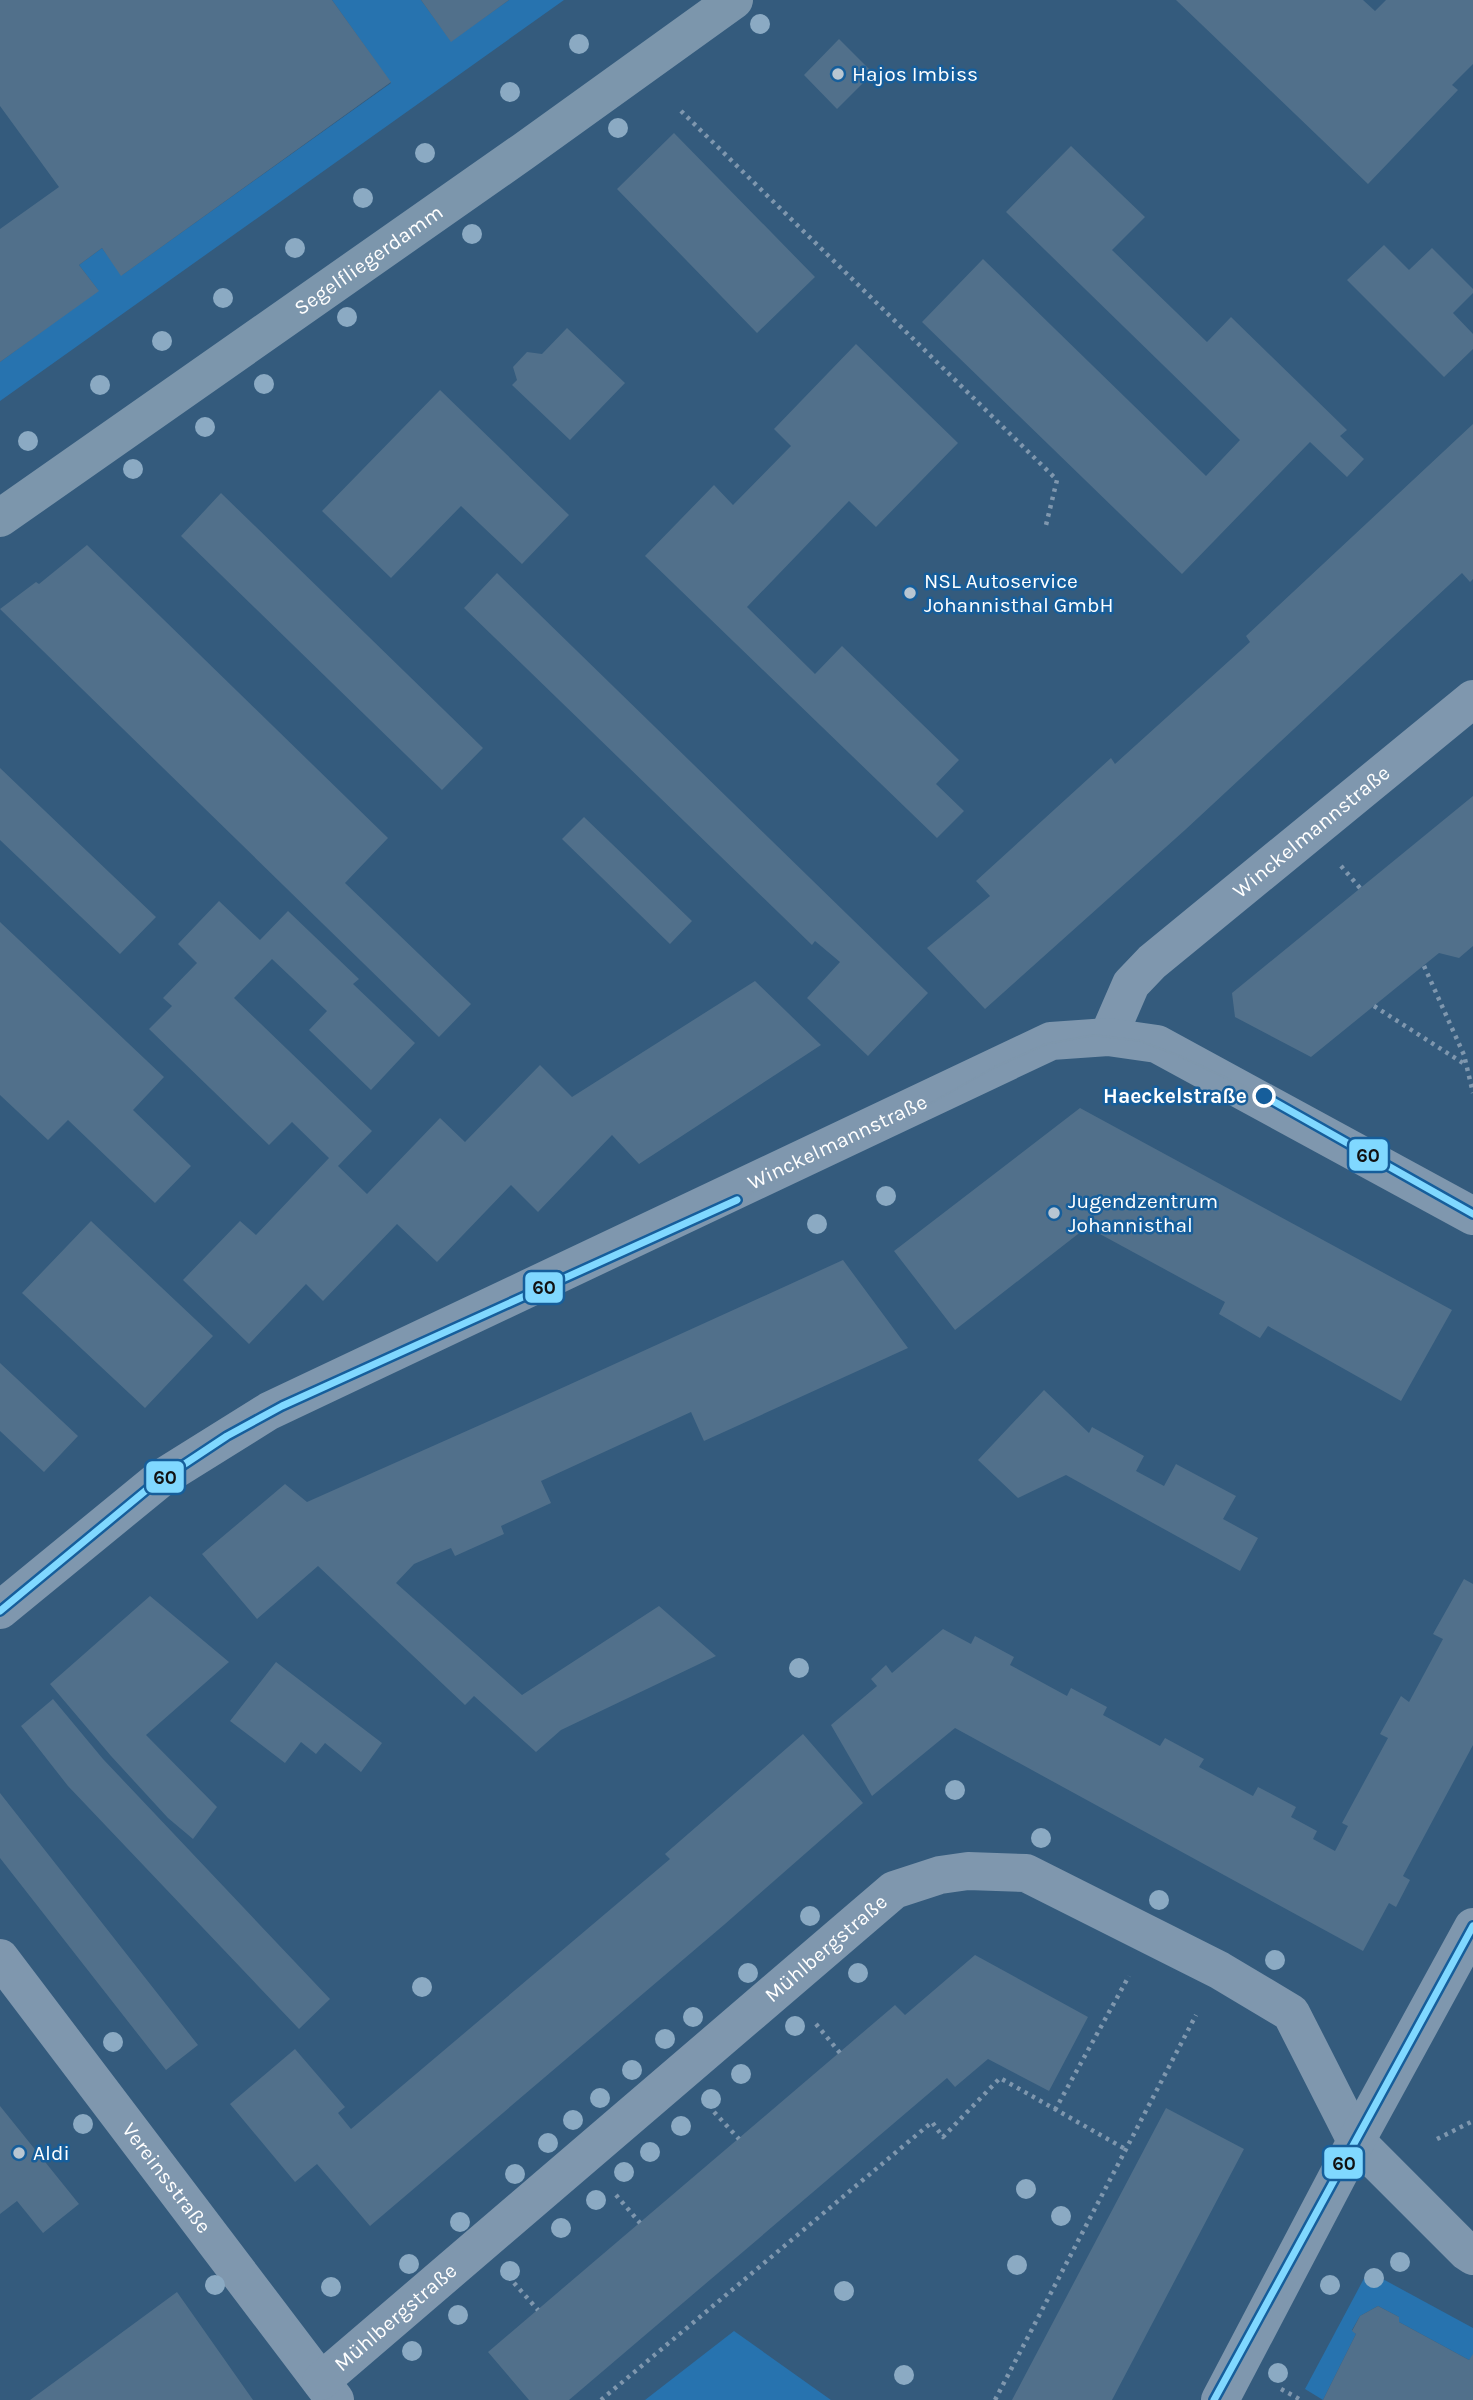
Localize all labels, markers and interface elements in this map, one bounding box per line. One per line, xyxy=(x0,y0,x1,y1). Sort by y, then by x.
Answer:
place label: Hajos Imbiss xyxy=(852,62,978,86)
marker: Hajos Imbiss xyxy=(830,66,846,82)
street label: Segelfliegerdamm xyxy=(290,200,447,320)
place label: NSL Autoservice Johannisthal GmbH xyxy=(924,569,1113,617)
marker: NSL Autoservice Johannisthal GmbH xyxy=(902,585,918,601)
street label: Winckelmannstraße xyxy=(1228,760,1394,903)
place label: Haeckelstraße xyxy=(1103,1084,1247,1108)
marker: Haeckelstraße xyxy=(1253,1085,1275,1107)
street label: Winckelmannstraße xyxy=(744,1089,931,1195)
line badge: 60 xyxy=(1348,1138,1389,1172)
text: 60 xyxy=(1356,1145,1380,1167)
place label: Jugendzentrum Johannisthal xyxy=(1068,1189,1218,1237)
marker: Jugendzentrum Johannisthal xyxy=(1046,1205,1062,1221)
line badge: 60 xyxy=(524,1271,564,1304)
text: 60 xyxy=(532,1277,556,1299)
line badge: 60 xyxy=(145,1460,185,1494)
text: 60 xyxy=(153,1467,177,1489)
street label: Mühlbergstraße xyxy=(760,1889,892,2007)
street label: Vereinsstraße xyxy=(117,2118,216,2238)
place label: Aldi xyxy=(33,2141,70,2165)
marker: Aldi xyxy=(11,2145,27,2161)
line badge: 60 xyxy=(1323,2146,1364,2180)
text: 60 xyxy=(1332,2153,1356,2175)
street label: Mühlbergstraße xyxy=(329,2258,461,2376)

